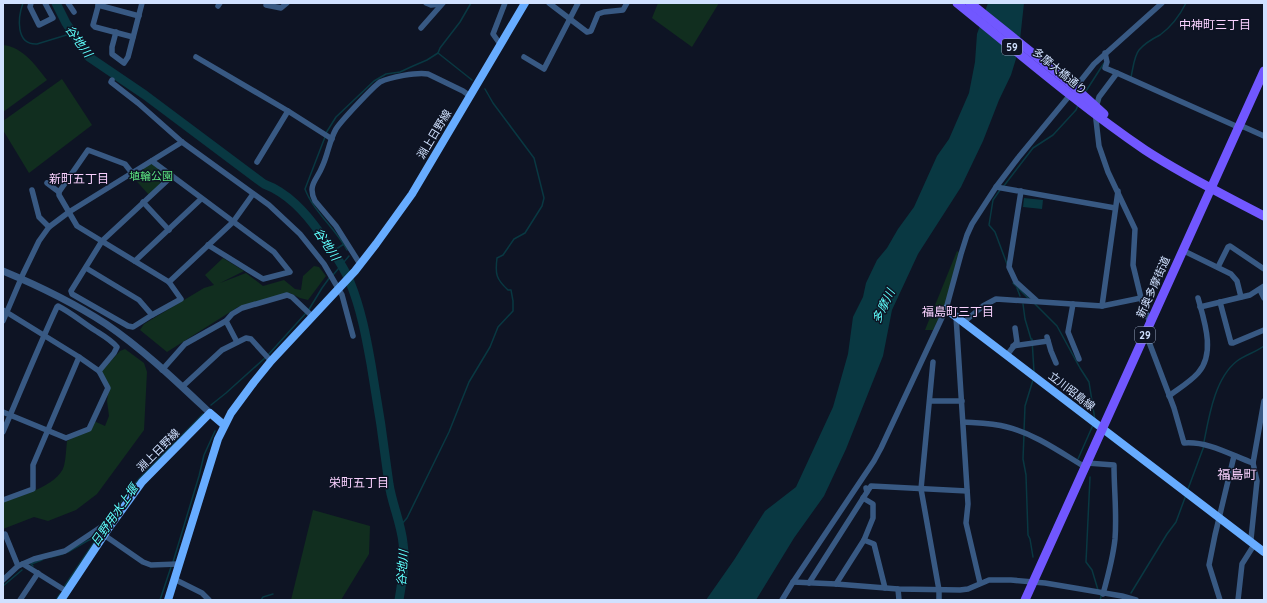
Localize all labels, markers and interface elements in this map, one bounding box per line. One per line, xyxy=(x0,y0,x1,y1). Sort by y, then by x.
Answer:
district label: 中神町三丁目 xyxy=(1179,17,1251,32)
water label: 谷地川 xyxy=(62,22,97,62)
road number: 59 xyxy=(1002,39,1022,55)
street label: 多摩大橋通り xyxy=(1030,45,1090,97)
street label: 淵上日野線 xyxy=(414,107,454,161)
park label: 埴輪公園 xyxy=(129,169,173,183)
district label: 新町五丁目 xyxy=(49,171,109,186)
water label: 谷地川 xyxy=(311,225,344,265)
street label: 新奥多摩街道 xyxy=(1133,254,1173,320)
water label: 多摩川 xyxy=(868,285,899,325)
district label: 福島町三丁目 xyxy=(922,304,994,319)
road number: 29 xyxy=(1135,327,1155,343)
street label: 立川昭島線 xyxy=(1046,369,1098,413)
street label: 淵上日野線 xyxy=(134,426,182,474)
district label: 福島町 xyxy=(1217,466,1257,482)
district label: 栄町五丁目 xyxy=(329,475,389,490)
water label: 日野用水上堰 xyxy=(87,480,142,549)
water label: 谷地川 xyxy=(393,548,411,586)

